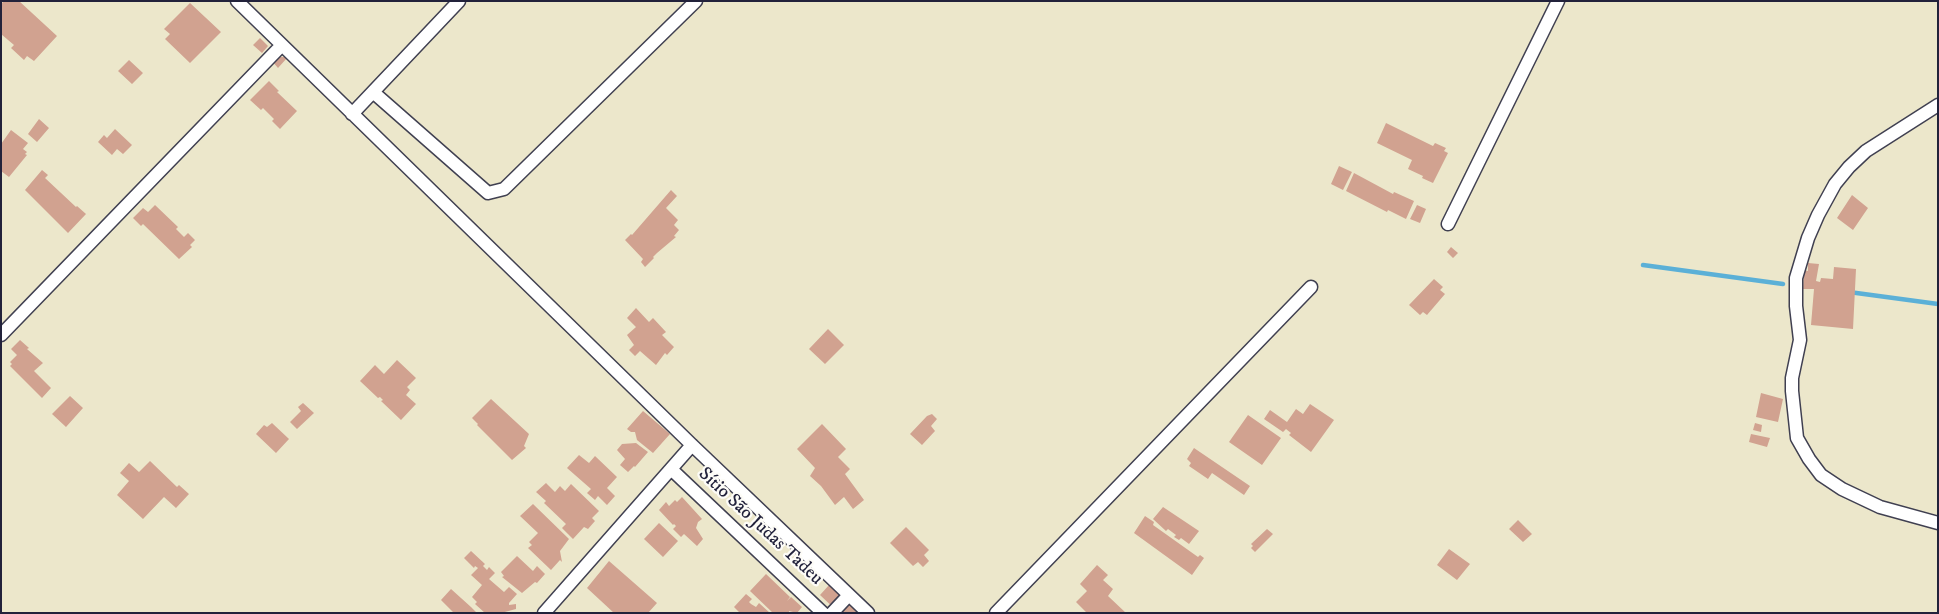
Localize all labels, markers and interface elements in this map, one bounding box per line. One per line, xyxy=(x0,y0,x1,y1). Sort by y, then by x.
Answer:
street label: Sítio São Judas Tadeu xyxy=(693,463,827,591)

